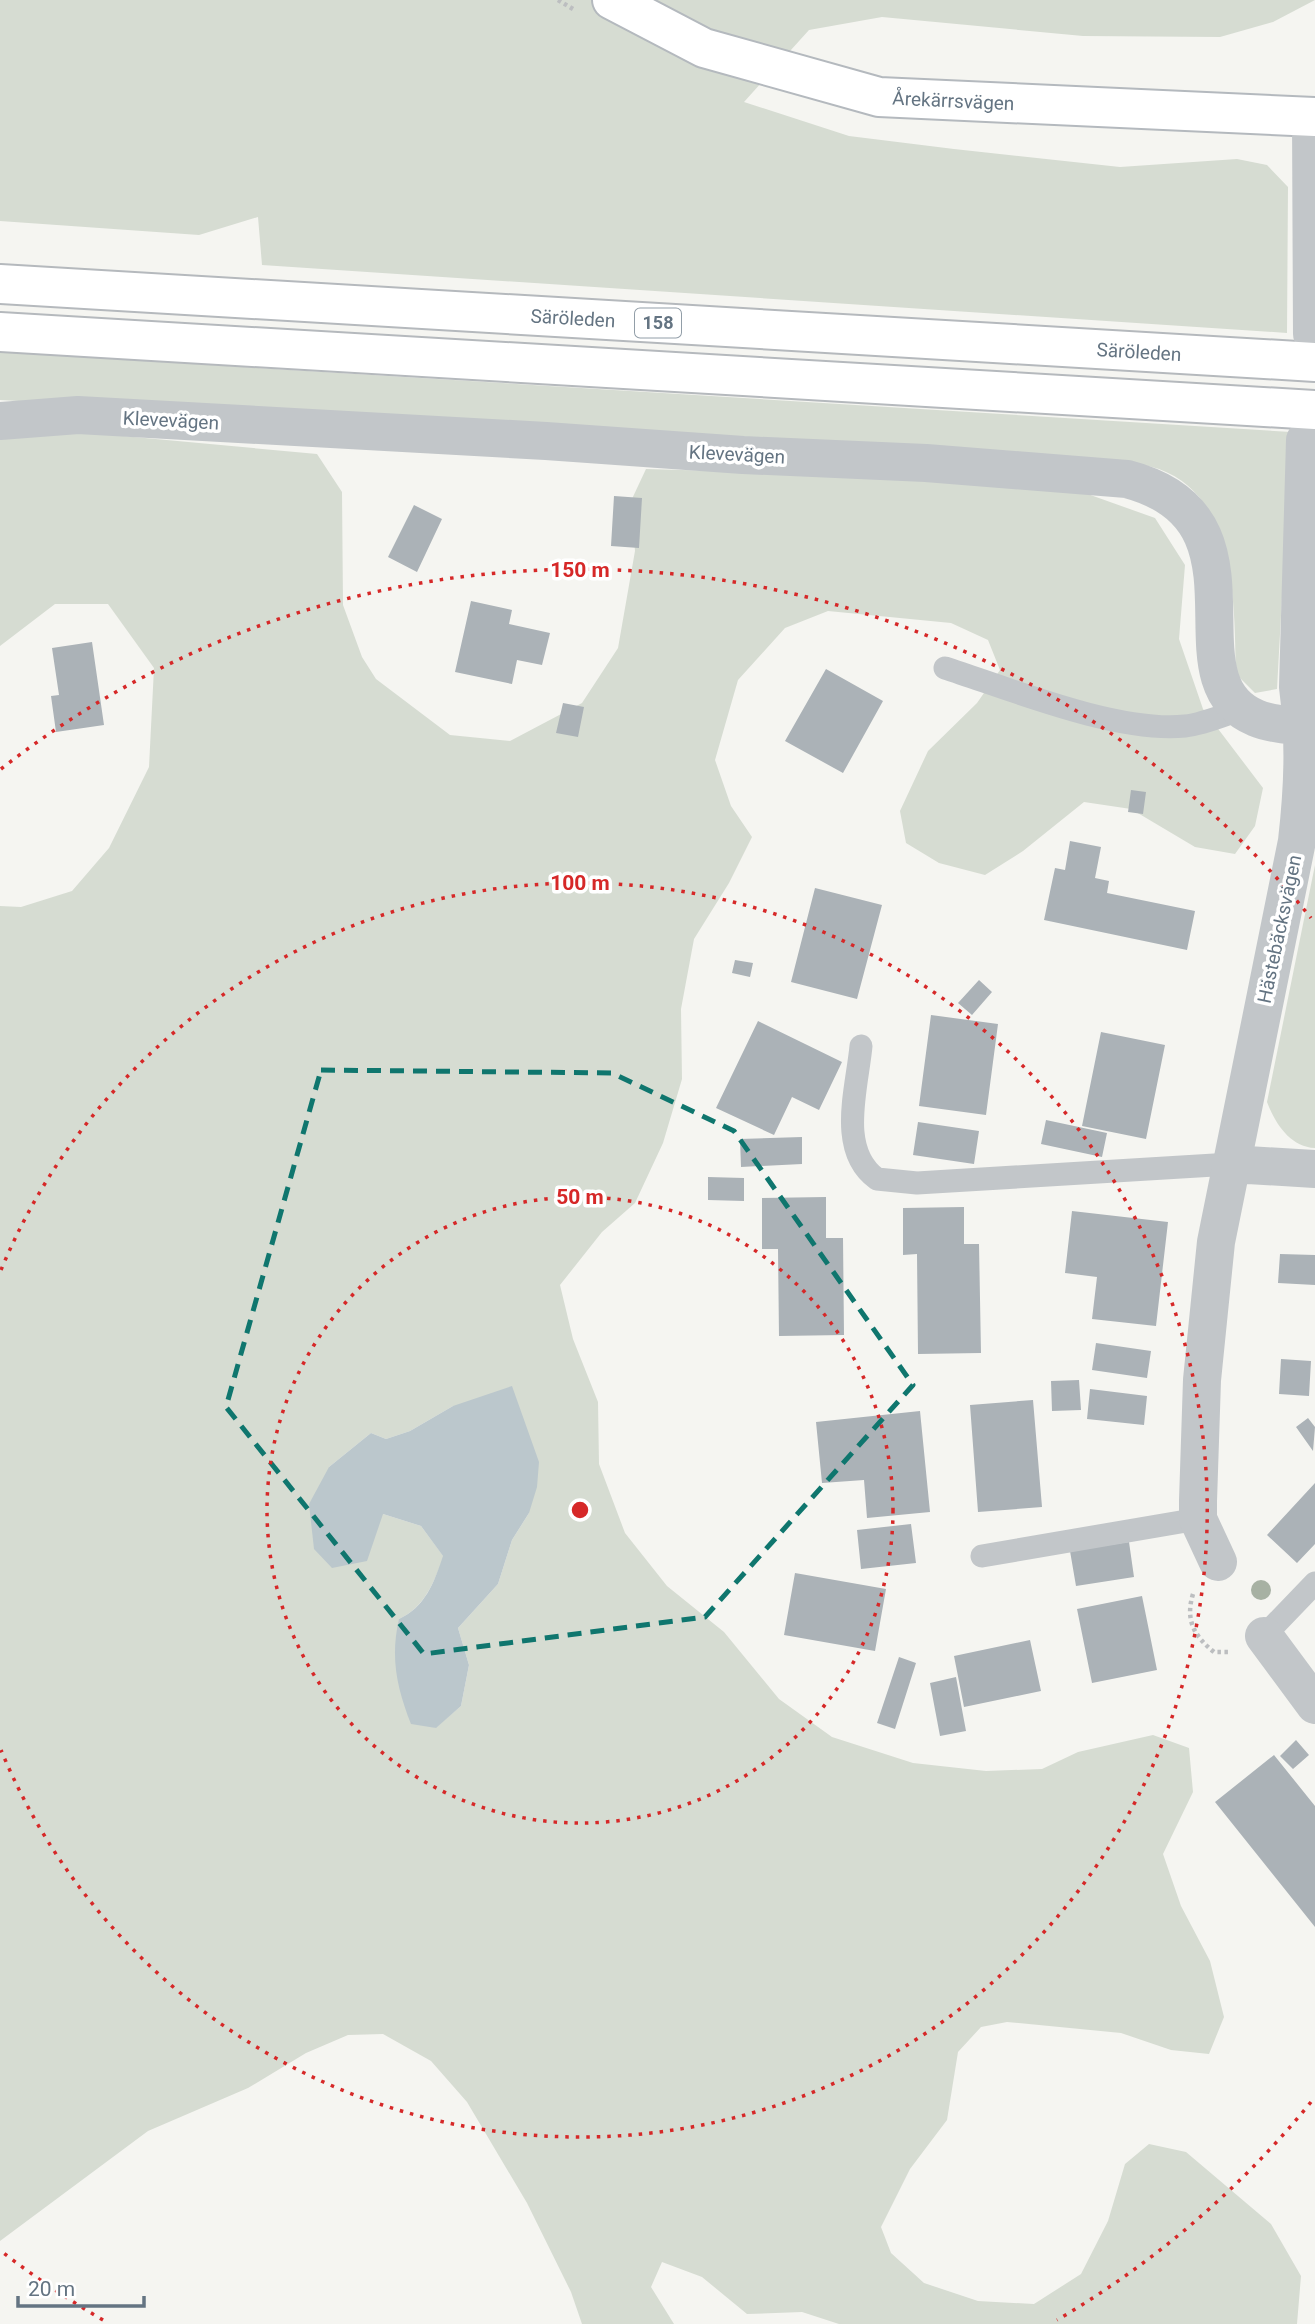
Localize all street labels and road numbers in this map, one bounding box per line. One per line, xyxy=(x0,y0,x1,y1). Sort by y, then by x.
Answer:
street label: Årekärrsvägen xyxy=(892,87,1015,115)
street label: Säröleden xyxy=(530,304,616,332)
road number: 158 xyxy=(635,309,681,338)
street label: Säröleden xyxy=(1096,338,1182,366)
street label: Klevevägen xyxy=(122,406,220,435)
street label: Klevevägen xyxy=(688,440,786,469)
street label: Hästebäcksvägen xyxy=(1253,853,1306,1005)

